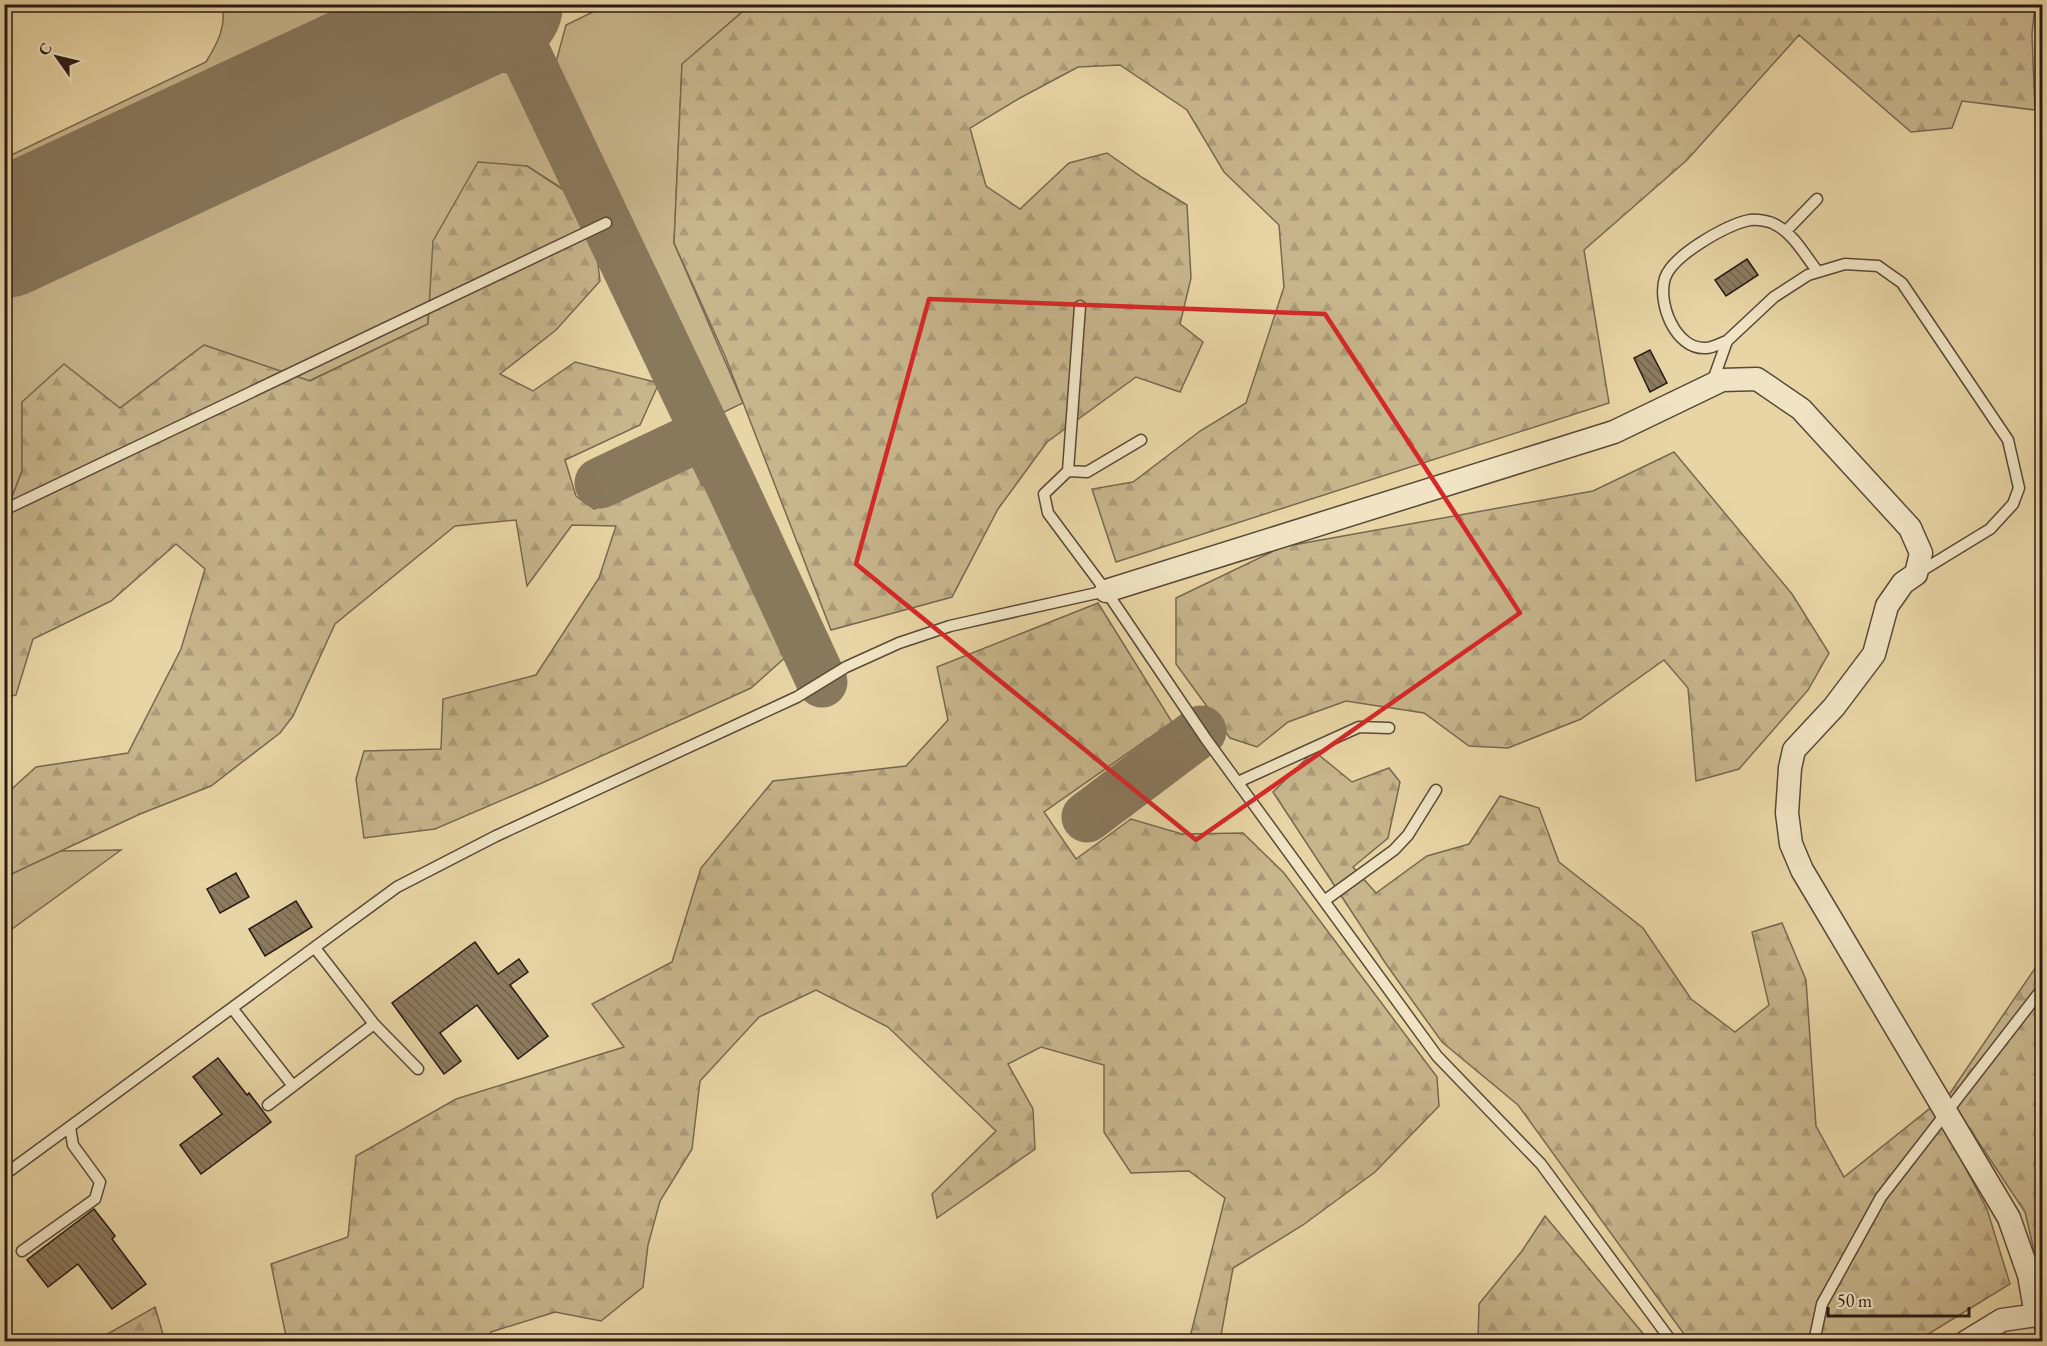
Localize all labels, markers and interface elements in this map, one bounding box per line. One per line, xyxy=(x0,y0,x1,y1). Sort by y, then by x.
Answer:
north arrow xyxy=(27,27,87,87)
text: С xyxy=(33,38,57,59)
scale bar xyxy=(1828,1280,1969,1318)
text: 50 m xyxy=(1837,1289,1872,1312)

